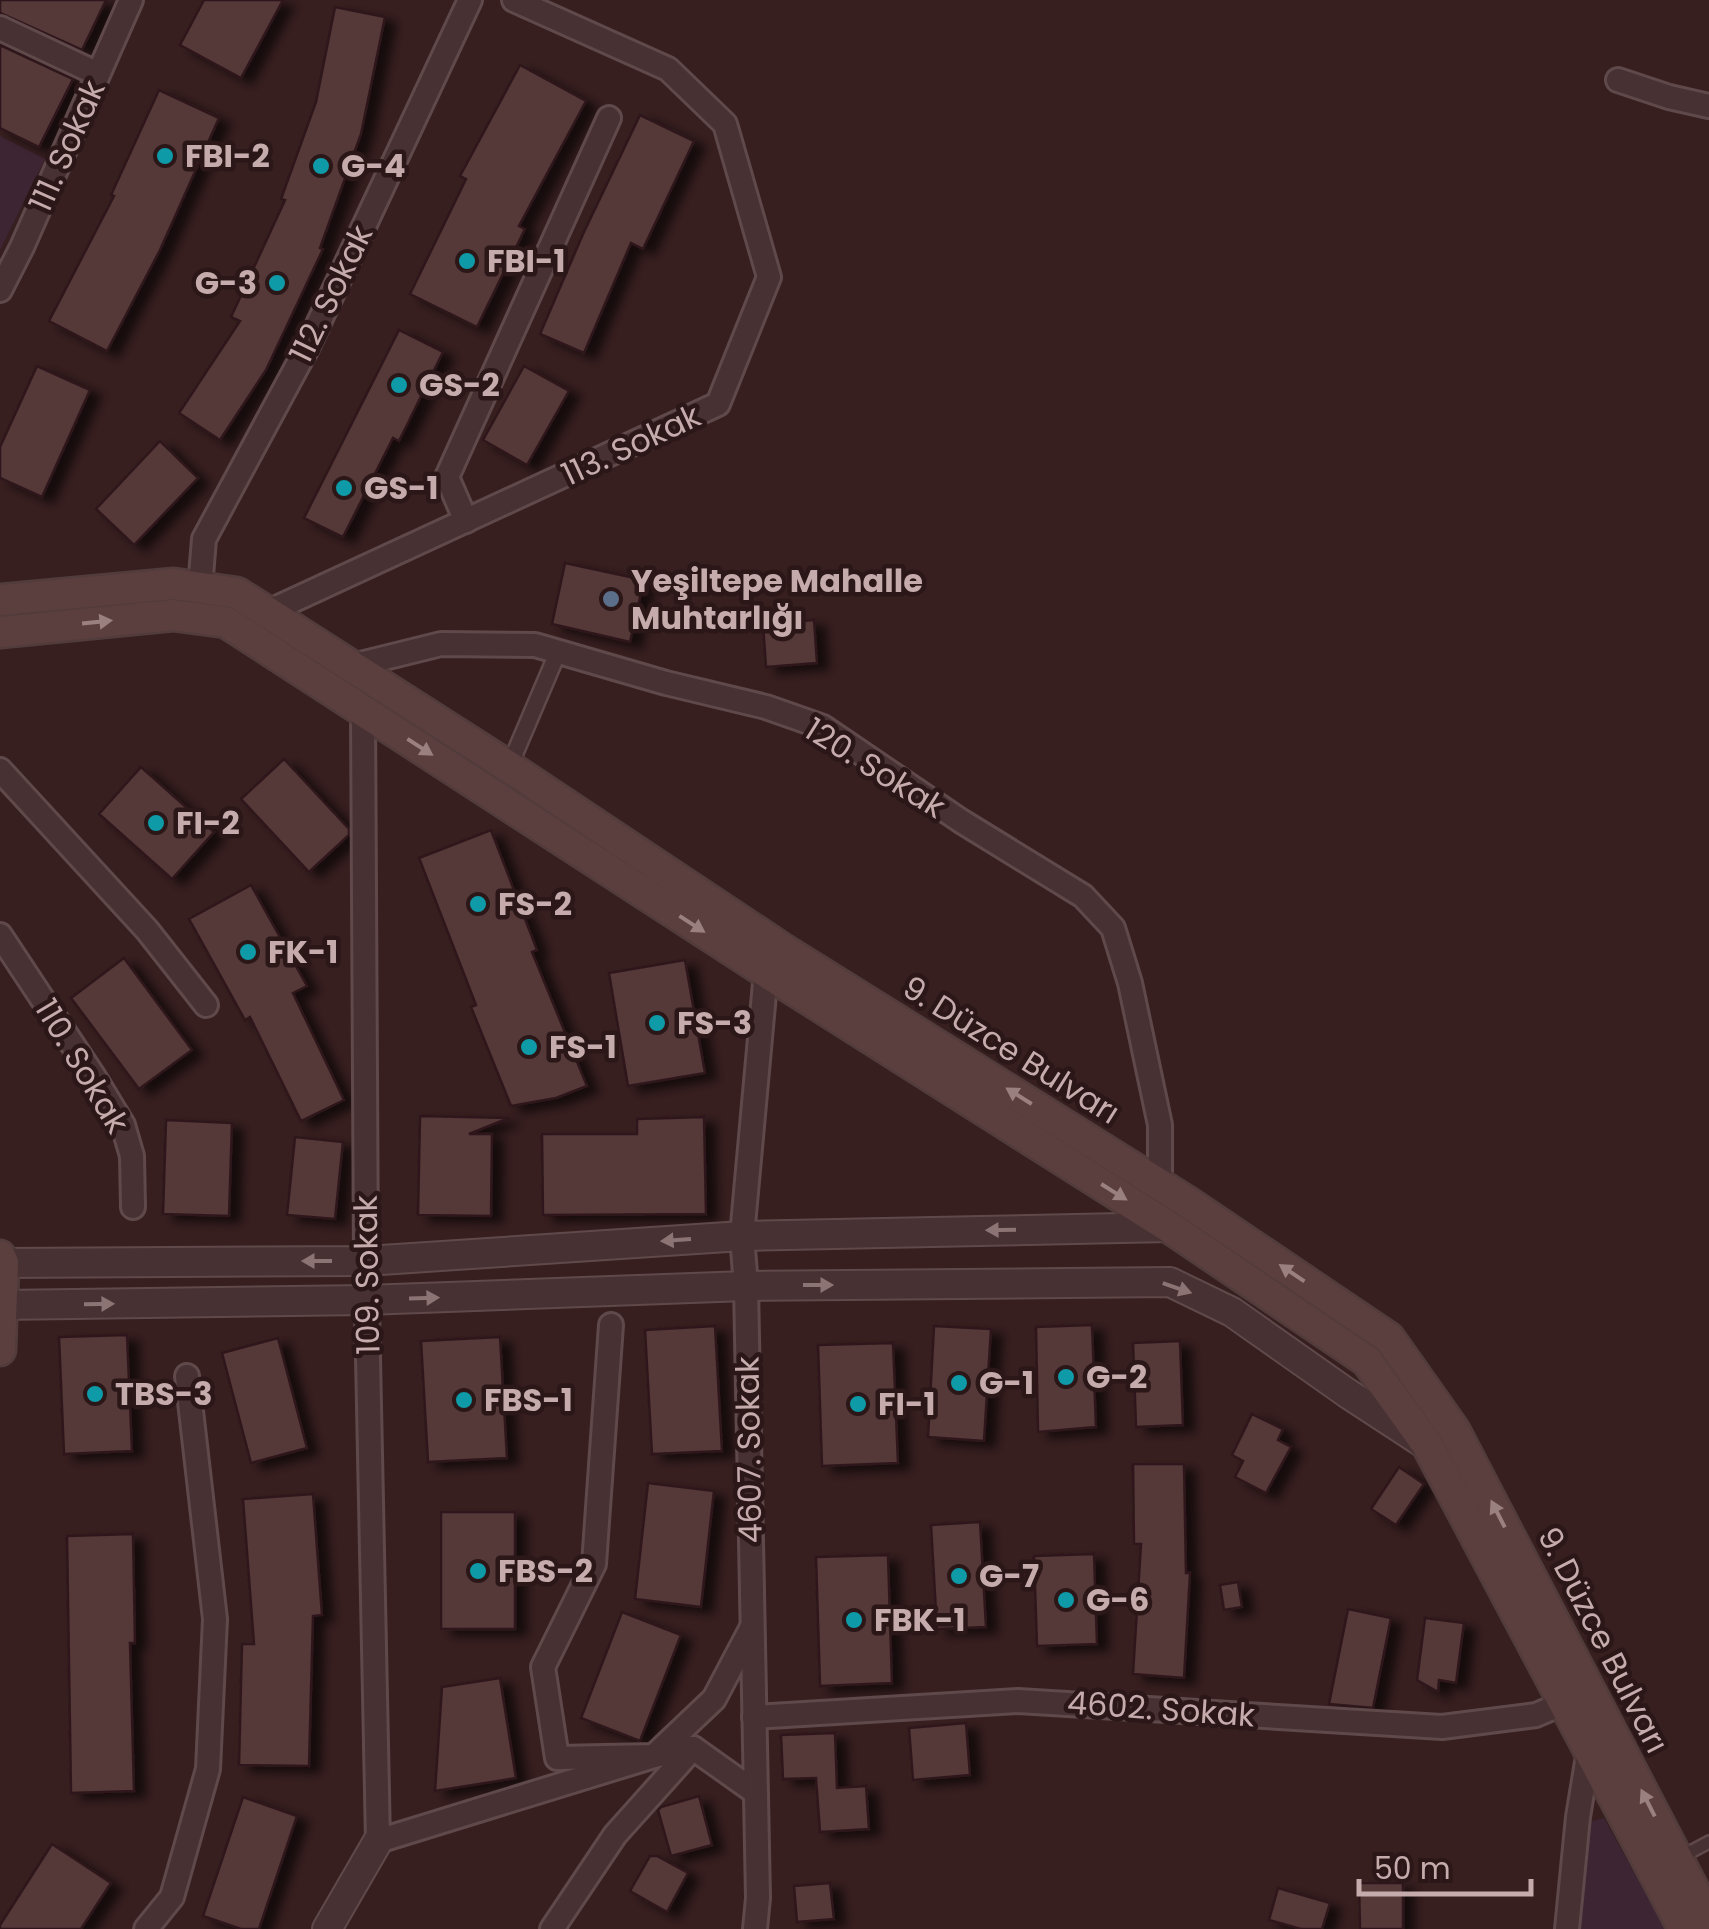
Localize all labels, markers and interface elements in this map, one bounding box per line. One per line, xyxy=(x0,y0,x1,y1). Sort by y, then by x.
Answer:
street label: 111. Sokak xyxy=(18,72,116,219)
place label: FBI-2 xyxy=(185,133,270,178)
place label: G-4 xyxy=(341,143,406,188)
marker: FBI-2 xyxy=(154,145,176,167)
marker: G-4 xyxy=(310,155,332,177)
street label: 112. Sokak xyxy=(278,217,383,370)
place label: FBI-1 xyxy=(487,238,566,283)
marker: FBI-1 xyxy=(456,250,478,272)
place label: G-3 xyxy=(195,260,257,305)
marker: G-3 xyxy=(266,272,288,294)
place label: GS-2 xyxy=(419,362,500,407)
marker: GS-2 xyxy=(388,374,410,396)
street label: 113. Sokak xyxy=(554,393,708,496)
place label: GS-1 xyxy=(364,465,439,510)
marker: GS-1 xyxy=(333,477,355,499)
place label: Yeşiltepe Mahalle Muhtarlığı xyxy=(631,558,923,640)
marker: Yeşiltepe Mahalle Muhtarlığı xyxy=(600,588,622,610)
one-way arrow xyxy=(82,614,113,630)
street label: 120. Sokak xyxy=(796,707,955,829)
one-way arrow xyxy=(406,737,433,755)
place label: FI-2 xyxy=(176,800,240,845)
marker: FI-2 xyxy=(145,812,167,834)
place label: FS-2 xyxy=(498,881,572,926)
marker: FS-2 xyxy=(467,893,489,915)
one-way arrow xyxy=(678,914,706,932)
place label: FK-1 xyxy=(268,929,338,974)
marker: FK-1 xyxy=(237,941,259,963)
street label: 9. Düzce Bulvarı xyxy=(894,965,1128,1134)
street label: 110. Sokak xyxy=(25,990,141,1142)
place label: FS-3 xyxy=(677,1000,752,1045)
marker: FS-3 xyxy=(646,1012,668,1034)
place label: FS-1 xyxy=(549,1024,617,1069)
marker: FS-1 xyxy=(518,1036,540,1058)
one-way arrow xyxy=(1005,1088,1033,1106)
one-way arrow xyxy=(1100,1183,1128,1201)
street label: 109. Sokak xyxy=(343,1194,390,1355)
one-way arrow xyxy=(985,1223,1017,1239)
one-way arrow xyxy=(660,1232,692,1248)
one-way arrow xyxy=(300,1253,332,1269)
one-way arrow xyxy=(1278,1264,1305,1282)
one-way arrow xyxy=(803,1277,835,1293)
one-way arrow xyxy=(1162,1281,1192,1296)
one-way arrow xyxy=(408,1290,440,1306)
one-way arrow xyxy=(83,1296,115,1312)
place label: G-2 xyxy=(1086,1354,1147,1399)
street label: 4607. Sokak xyxy=(724,1356,773,1544)
place label: G-1 xyxy=(979,1360,1034,1405)
marker: G-2 xyxy=(1055,1366,1077,1388)
place label: TBS-3 xyxy=(115,1371,213,1416)
marker: G-1 xyxy=(948,1372,970,1394)
place label: FBS-1 xyxy=(484,1377,573,1422)
place label: FI-1 xyxy=(878,1381,936,1426)
marker: TBS-3 xyxy=(84,1383,106,1405)
marker: FBS-1 xyxy=(453,1389,475,1411)
marker: FI-1 xyxy=(847,1393,869,1415)
one-way arrow xyxy=(1490,1500,1507,1529)
street label: 9. Düzce Bulvarı xyxy=(1527,1519,1680,1761)
place label: FBS-2 xyxy=(498,1548,593,1593)
place label: G-7 xyxy=(979,1553,1039,1598)
marker: FBS-2 xyxy=(467,1560,489,1582)
marker: G-7 xyxy=(948,1565,970,1587)
place label: G-6 xyxy=(1086,1577,1149,1622)
marker: G-6 xyxy=(1055,1589,1077,1611)
place label: FBK-1 xyxy=(874,1597,966,1642)
marker: FBK-1 xyxy=(843,1609,865,1631)
street label: 4602. Sokak xyxy=(1066,1679,1257,1738)
one-way arrow xyxy=(1640,1788,1657,1817)
scale bar xyxy=(1359,1834,1532,1896)
text: 50 m xyxy=(1374,1847,1451,1890)

